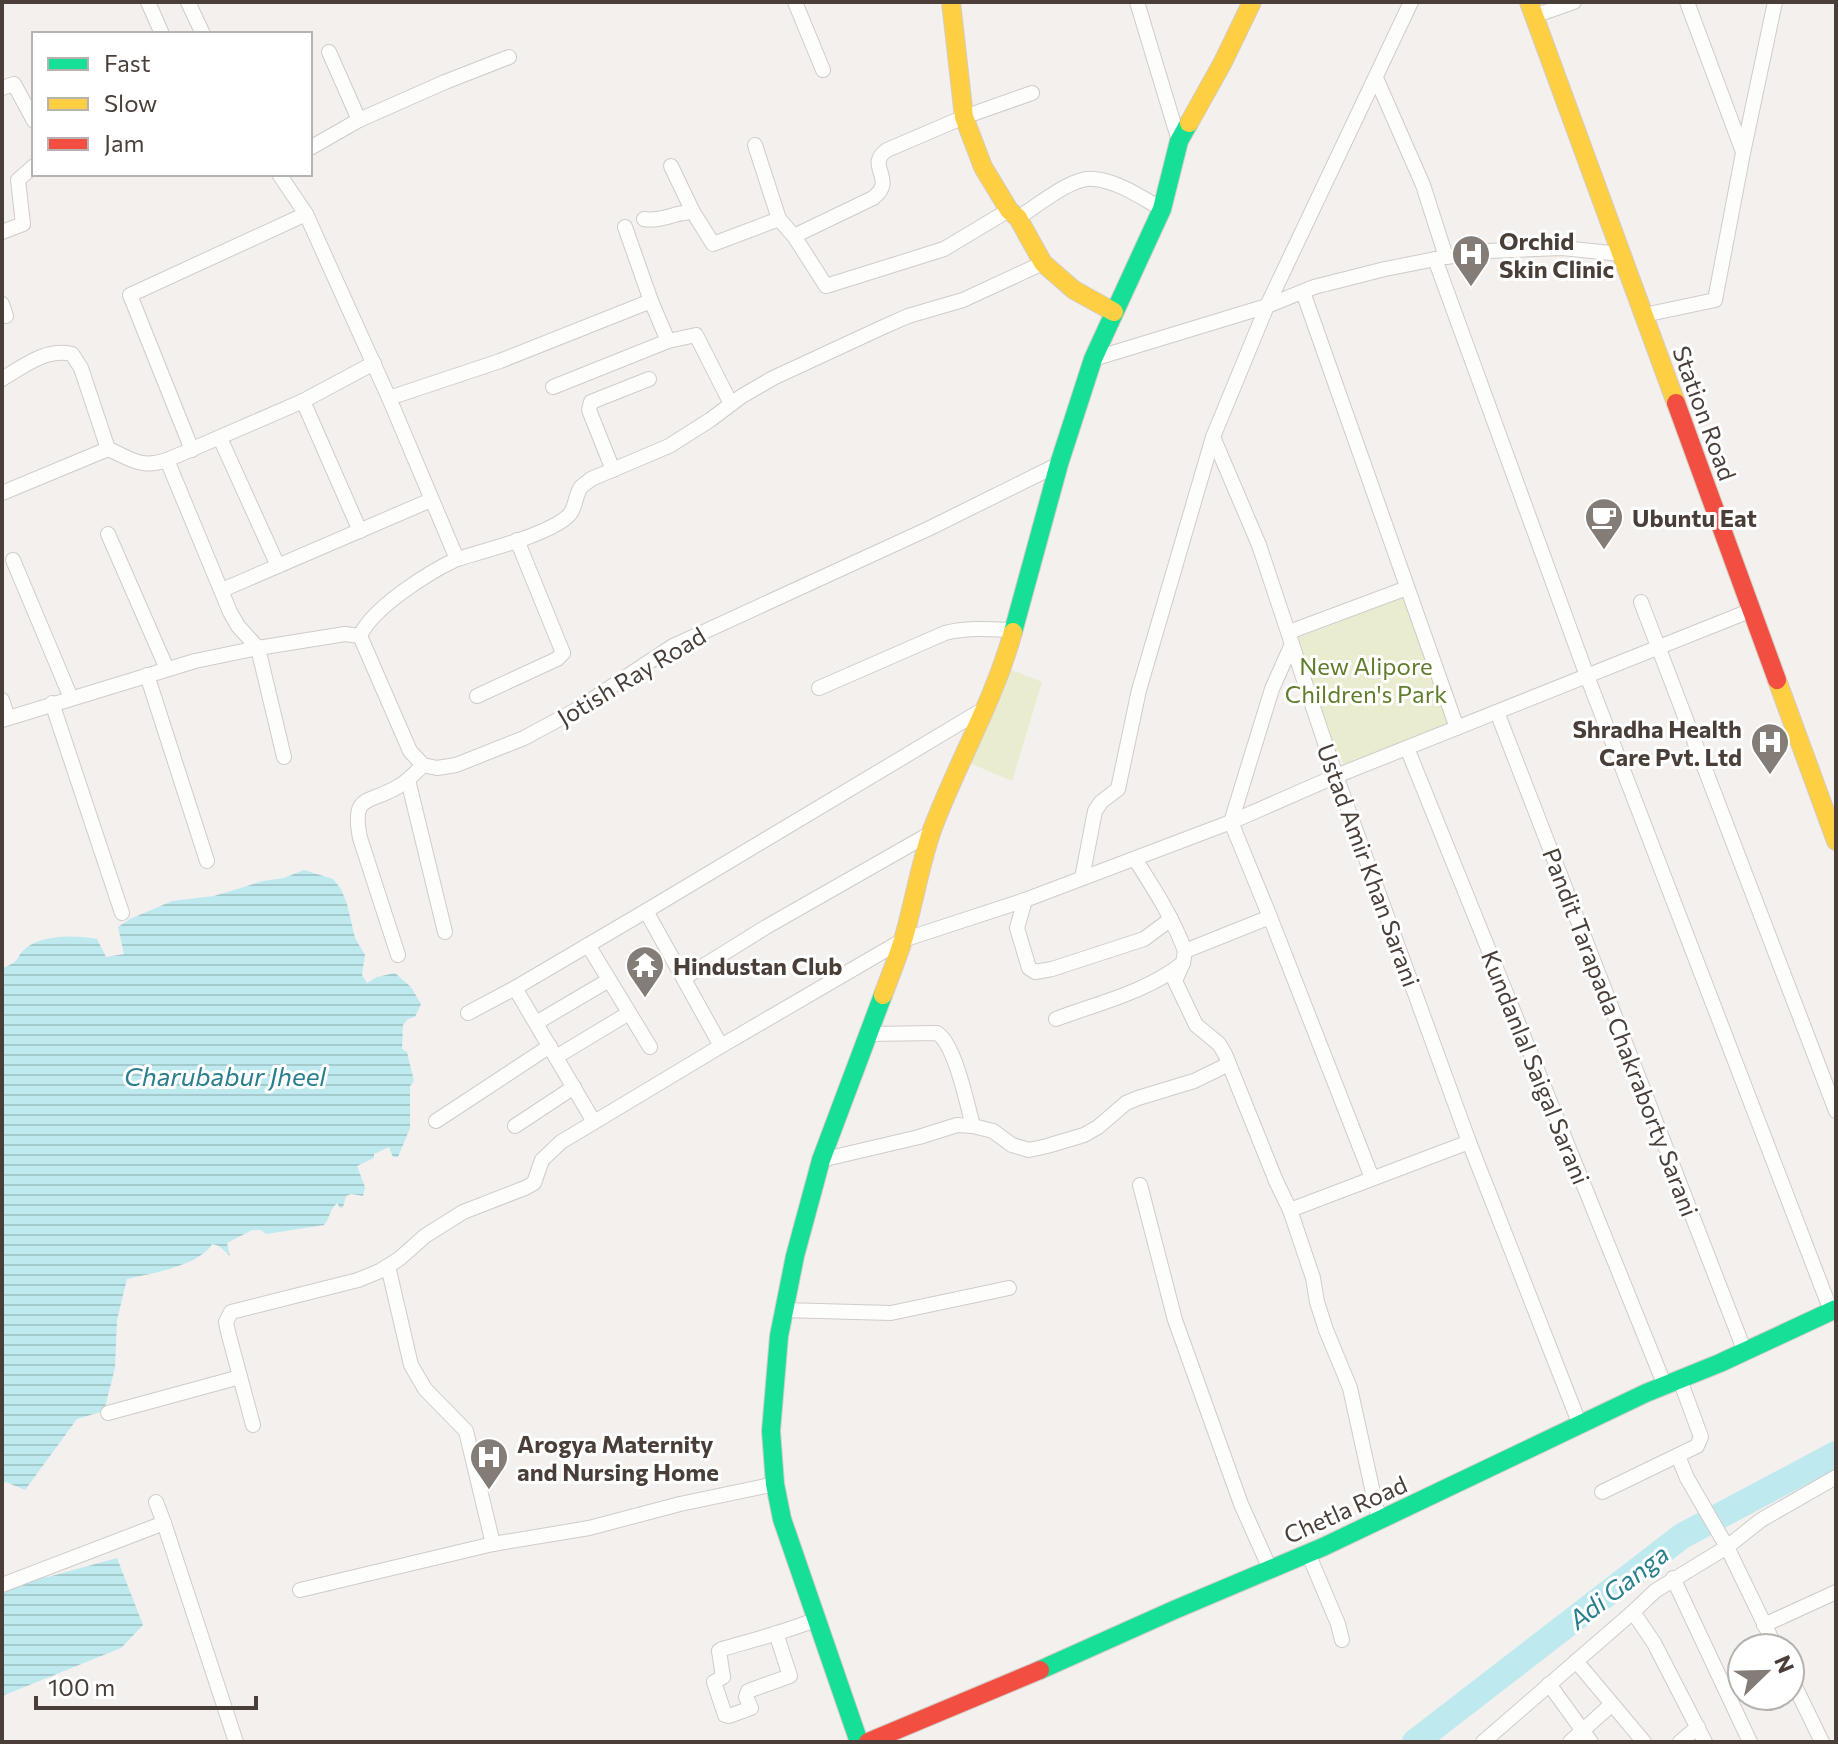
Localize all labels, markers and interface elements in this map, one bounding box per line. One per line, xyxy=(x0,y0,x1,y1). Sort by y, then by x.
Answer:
legend xyxy=(32,32,312,176)
text: Fast xyxy=(104,48,151,77)
text: Slow xyxy=(104,88,157,117)
text: Jam xyxy=(104,128,144,157)
place label: Orchid Skin Clinic xyxy=(1499,226,1614,283)
hospital icon: Orchid Skin Clinic xyxy=(1450,233,1492,288)
street label: Station Road xyxy=(1667,342,1743,484)
cafe icon: Ubuntu Eat xyxy=(1583,496,1625,551)
place label: Ubuntu Eat xyxy=(1632,503,1757,532)
street label: Jotish Ray Road xyxy=(552,620,710,732)
park label: New Alipore Children's Park xyxy=(1285,651,1447,708)
place label: Shradha Health Care Pvt. Ltd xyxy=(1572,714,1742,771)
hospital icon: Shradha Health Care Pvt. Ltd xyxy=(1749,721,1791,776)
street label: Ustad Amir Khan Sarani xyxy=(1312,740,1426,990)
street label: Pandit Tarapada Chakraborty Sarani xyxy=(1537,844,1705,1220)
temple icon: Hindustan Club xyxy=(624,944,666,999)
street label: Kundanlal Saigal Sarani xyxy=(1476,946,1596,1188)
place label: Hindustan Club xyxy=(673,951,842,980)
water label: Charubabur Jheel xyxy=(124,1060,327,1091)
place label: Arogya Maternity and Nursing Home xyxy=(517,1429,719,1486)
hospital icon: Arogya Maternity and Nursing Home xyxy=(468,1436,510,1491)
street label: Chetla Road xyxy=(1279,1469,1411,1549)
water label: Adi Ganga xyxy=(1561,1537,1674,1635)
north arrow xyxy=(1726,1632,1806,1712)
text: N xyxy=(1769,1651,1801,1677)
scale bar xyxy=(36,1660,256,1710)
text: 100 m xyxy=(48,1672,115,1701)

